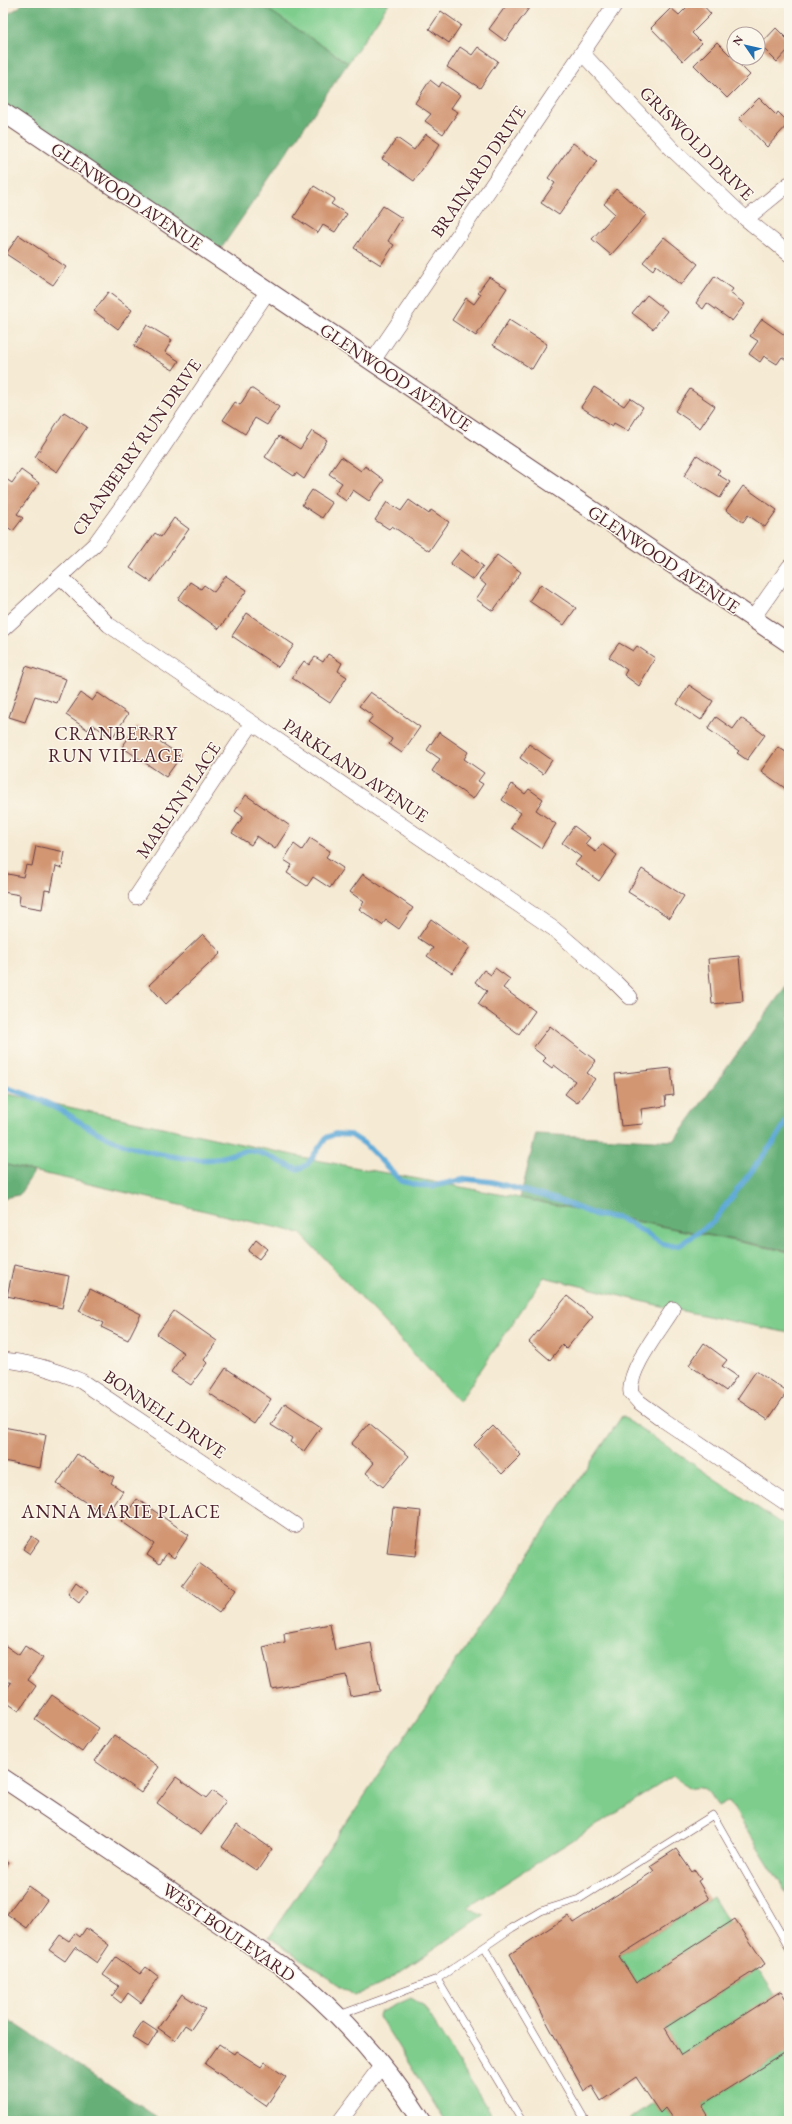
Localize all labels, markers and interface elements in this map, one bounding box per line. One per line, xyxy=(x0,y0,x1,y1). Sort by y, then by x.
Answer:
north arrow xyxy=(726,26,766,66)
text: N xyxy=(729,33,746,48)
street label: GRISWOLD DRIVE xyxy=(635,81,759,205)
street label: BRAINARD DRIVE xyxy=(425,101,531,241)
street label: GLENWOOD AVENUE xyxy=(47,137,207,255)
street label: GLENWOOD AVENUE xyxy=(316,318,476,436)
street label: CRANBERRY RUN DRIVE xyxy=(66,354,206,540)
street label: GLENWOOD AVENUE xyxy=(584,500,744,618)
street label: PARKLAND AVENUE xyxy=(279,713,433,827)
district label: CRANBERRY RUN VILLAGE xyxy=(48,721,184,768)
street label: MARLYN PLACE xyxy=(131,737,225,863)
street label: BONNELL DRIVE xyxy=(100,1365,230,1463)
district label: ANNA MARIE PLACE xyxy=(20,1499,221,1524)
street label: WEST BOULEVARD xyxy=(158,1877,300,1987)

